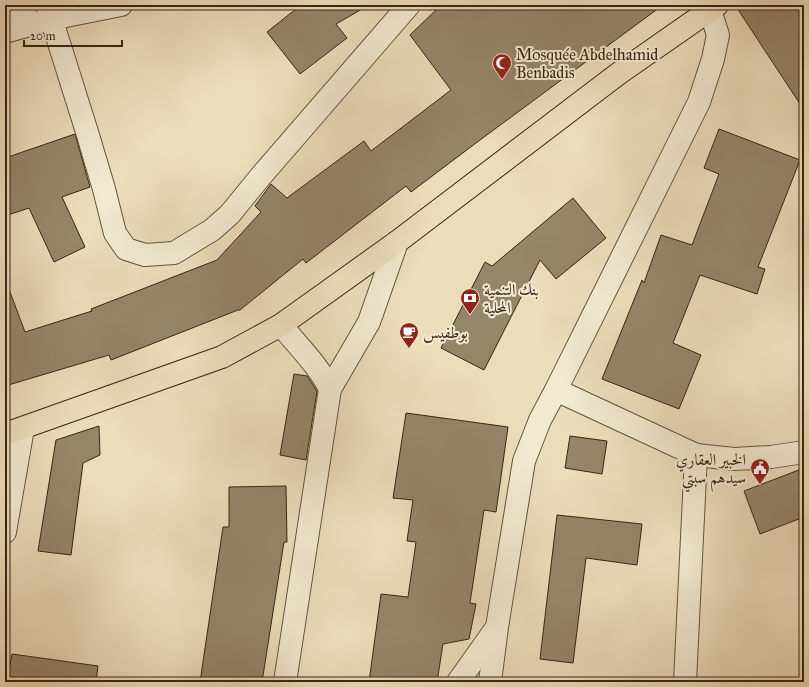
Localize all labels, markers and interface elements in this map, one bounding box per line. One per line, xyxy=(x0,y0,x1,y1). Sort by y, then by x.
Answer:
scale bar xyxy=(24,22,122,48)
text: 20 m xyxy=(30,29,56,43)
place label: Mosquée Abdelhamid Benbadis xyxy=(516,45,658,82)
mosque icon: Mosquée Abdelhamid Benbadis xyxy=(491,52,513,80)
place label: بنك التنمية المحلية xyxy=(484,280,539,317)
bank icon: بنك التنمية المحلية xyxy=(459,287,481,315)
cafe icon: بوطفيس xyxy=(398,321,420,349)
place label: بوطفيس xyxy=(423,323,468,343)
place label: الخبير العقاري سيدهم سبتي xyxy=(676,450,746,493)
public building icon: الخبير العقاري سيدهم سبتي xyxy=(749,457,771,485)

